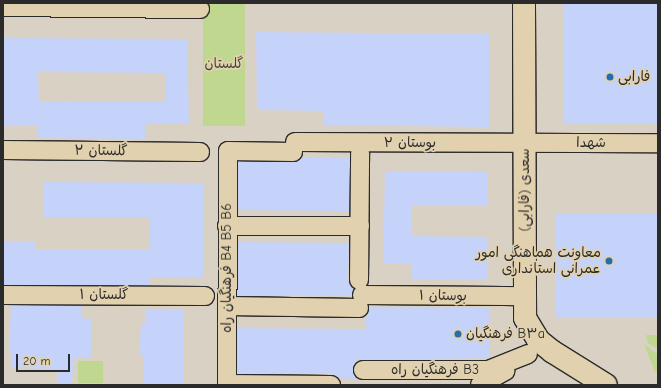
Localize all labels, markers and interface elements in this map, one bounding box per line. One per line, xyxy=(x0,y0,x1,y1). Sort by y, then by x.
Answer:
park label: گلستان xyxy=(204,56,244,72)
place label: فارابی xyxy=(618,69,650,85)
marker: فارابی xyxy=(605,72,615,82)
street label: بوستان ۲ xyxy=(384,135,436,151)
street label: شهدا xyxy=(576,135,606,151)
street label: گلستان ۲ xyxy=(74,142,128,160)
street label: سعدی (فارابی) xyxy=(517,148,533,232)
street label: فرهنگیان راه B4 B5 B6 xyxy=(219,203,235,333)
place label: معاونت هماهنگی امور عمرانی استانداری xyxy=(476,245,601,278)
marker: معاونت هماهنگی امور عمرانی استانداری xyxy=(604,256,614,266)
street label: گلستان ۱ xyxy=(80,287,128,303)
street label: بوستان ۱ xyxy=(419,287,467,305)
place label: فرهنگیان B۳a xyxy=(466,326,545,342)
marker: فرهنگیان B۳a xyxy=(453,329,463,339)
scale bar xyxy=(18,346,72,372)
text: 20 m xyxy=(23,354,51,368)
street label: فرهنگیان راه B3 xyxy=(391,362,479,378)

